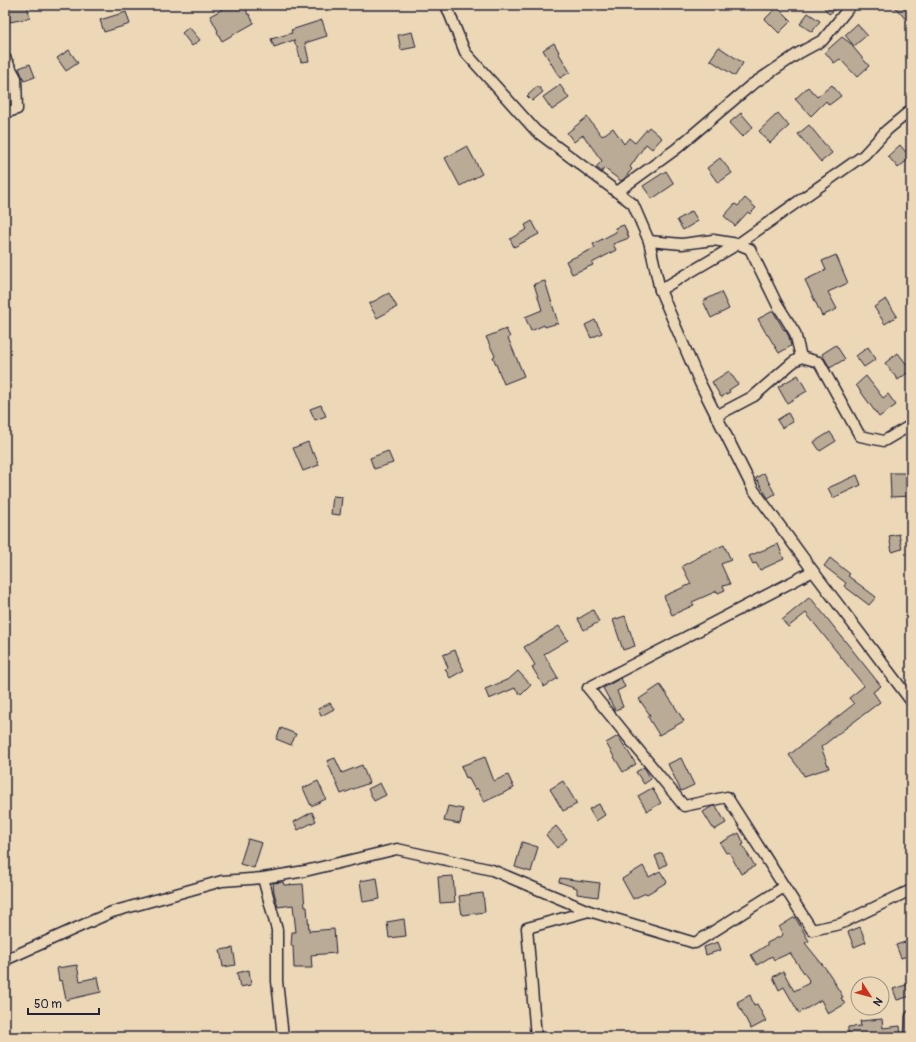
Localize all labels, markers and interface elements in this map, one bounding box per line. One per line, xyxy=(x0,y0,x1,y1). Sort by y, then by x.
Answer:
north arrow xyxy=(850,976,890,1016)
scale bar xyxy=(28,990,99,1016)
text: N xyxy=(870,995,885,1009)
text: 50 m xyxy=(34,997,62,1012)

